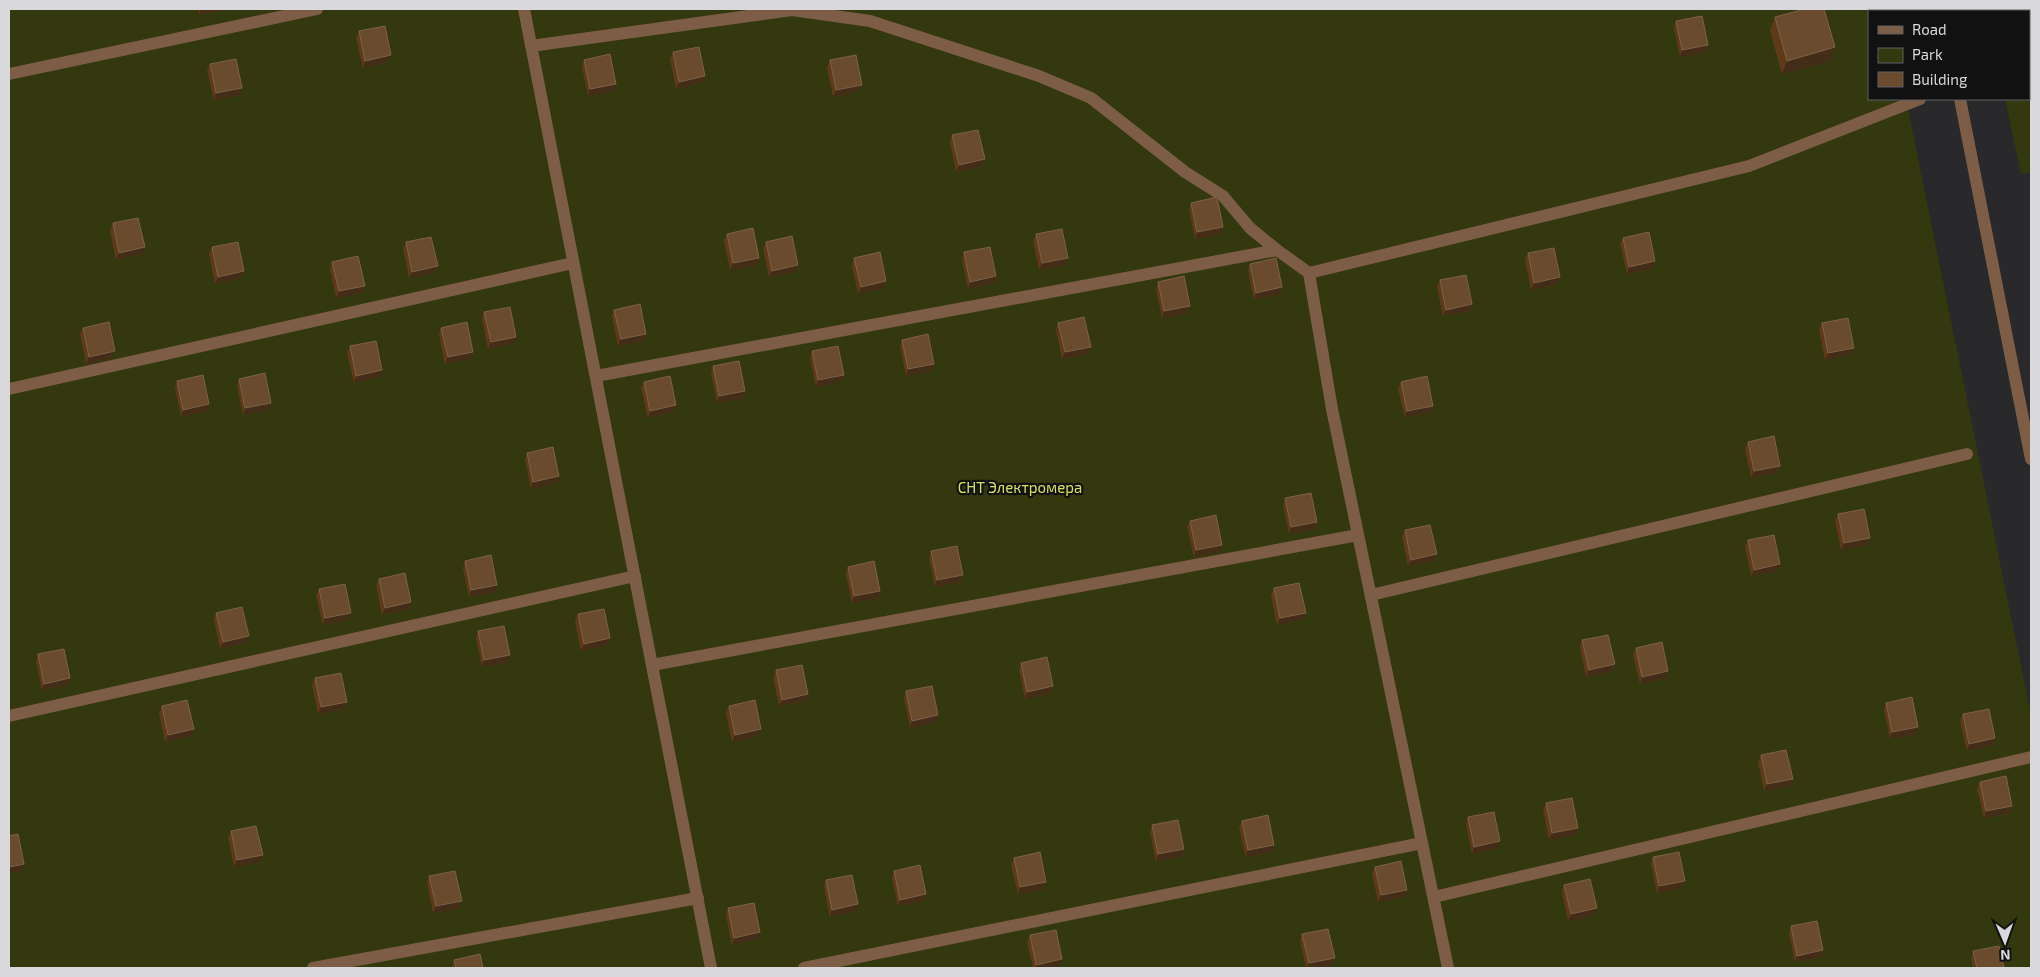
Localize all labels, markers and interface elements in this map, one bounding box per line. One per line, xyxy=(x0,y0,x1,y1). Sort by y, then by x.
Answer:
legend xyxy=(1868,10,2030,100)
text: Road xyxy=(1912,20,1947,38)
text: Park xyxy=(1912,45,1943,63)
text: Building xyxy=(1912,70,1968,88)
park label: СНТ Электромера xyxy=(958,478,1082,496)
north arrow xyxy=(1980,917,2030,967)
text: N xyxy=(2000,947,2011,964)

